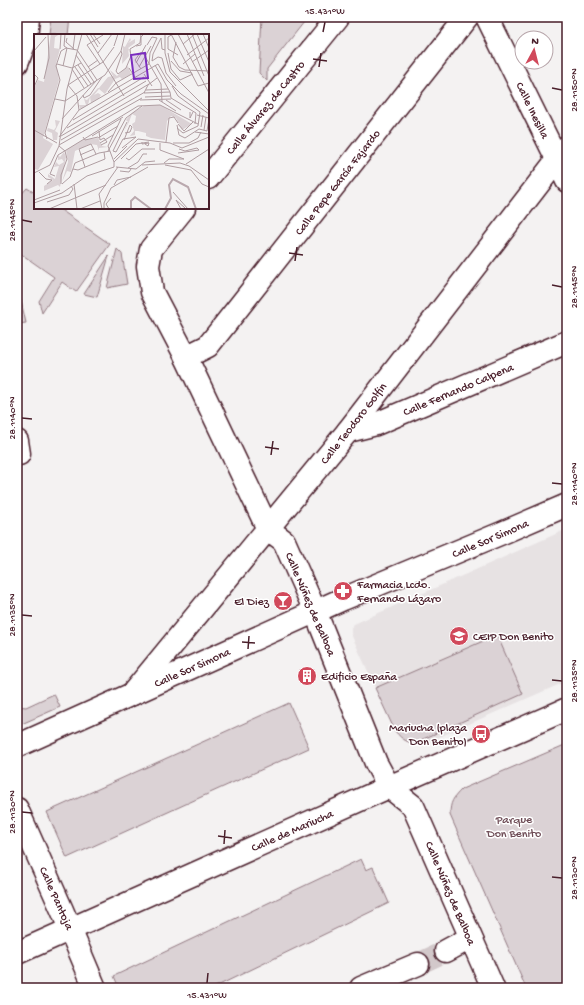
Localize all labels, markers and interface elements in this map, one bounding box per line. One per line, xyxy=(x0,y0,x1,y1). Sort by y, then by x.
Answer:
text: 15.431°W xyxy=(304,6,345,18)
north arrow xyxy=(514,30,554,70)
inset map xyxy=(34,34,209,209)
text: N xyxy=(531,36,539,48)
street label: Calle Álvarez de Castro xyxy=(224,58,309,158)
text: 28.1150°N xyxy=(569,68,581,112)
street label: Calle Inesilla xyxy=(511,80,551,142)
street label: Calle Pepe García Fajardo xyxy=(293,128,384,239)
text: 28.1145°N xyxy=(7,198,19,241)
text: 28.1145°N xyxy=(569,265,581,308)
street label: Calle Fernando Calpena xyxy=(401,361,516,420)
street label: Calle Teodoro Golfin xyxy=(318,380,391,468)
text: 28.1140°N xyxy=(7,396,19,440)
text: 28.1140°N xyxy=(569,462,581,506)
street label: Calle Sor Simona xyxy=(450,517,531,562)
street label: Calle Núñez de Balboa xyxy=(281,551,338,659)
place label: Farmacia Lcdo. Fernando Lázaro xyxy=(356,579,441,607)
pharmacy icon: Farmacia Lcdo. Fernando Lázaro xyxy=(332,580,354,602)
bar icon: El Diez xyxy=(272,590,294,612)
text: 28.1135°N xyxy=(7,593,19,637)
place label: El Diez xyxy=(234,596,270,610)
school or university icon: CEIP Don Benito xyxy=(448,625,470,647)
place label: CEIP Don Benito xyxy=(473,631,554,645)
street label: Calle Sor Simona xyxy=(153,646,233,692)
text: 28.1135°N xyxy=(569,659,581,703)
building icon: Edificio España xyxy=(296,665,318,687)
place label: Edificio España xyxy=(321,671,397,685)
place label: Mariucha (plaza Don Benito) xyxy=(389,722,467,750)
bus stop icon: Mariucha (plaza Don Benito) xyxy=(470,723,492,745)
text: 28.1130°N xyxy=(7,790,19,834)
street label: Calle de Mariucha xyxy=(250,807,336,856)
park label: Parque Don Benito xyxy=(486,814,541,842)
street label: Calle Núñez de Balboa xyxy=(421,840,478,948)
text: 28.1130°N xyxy=(569,856,581,900)
street label: Calle Pantoja xyxy=(35,865,75,933)
text: 15.431°W xyxy=(186,990,227,1002)

